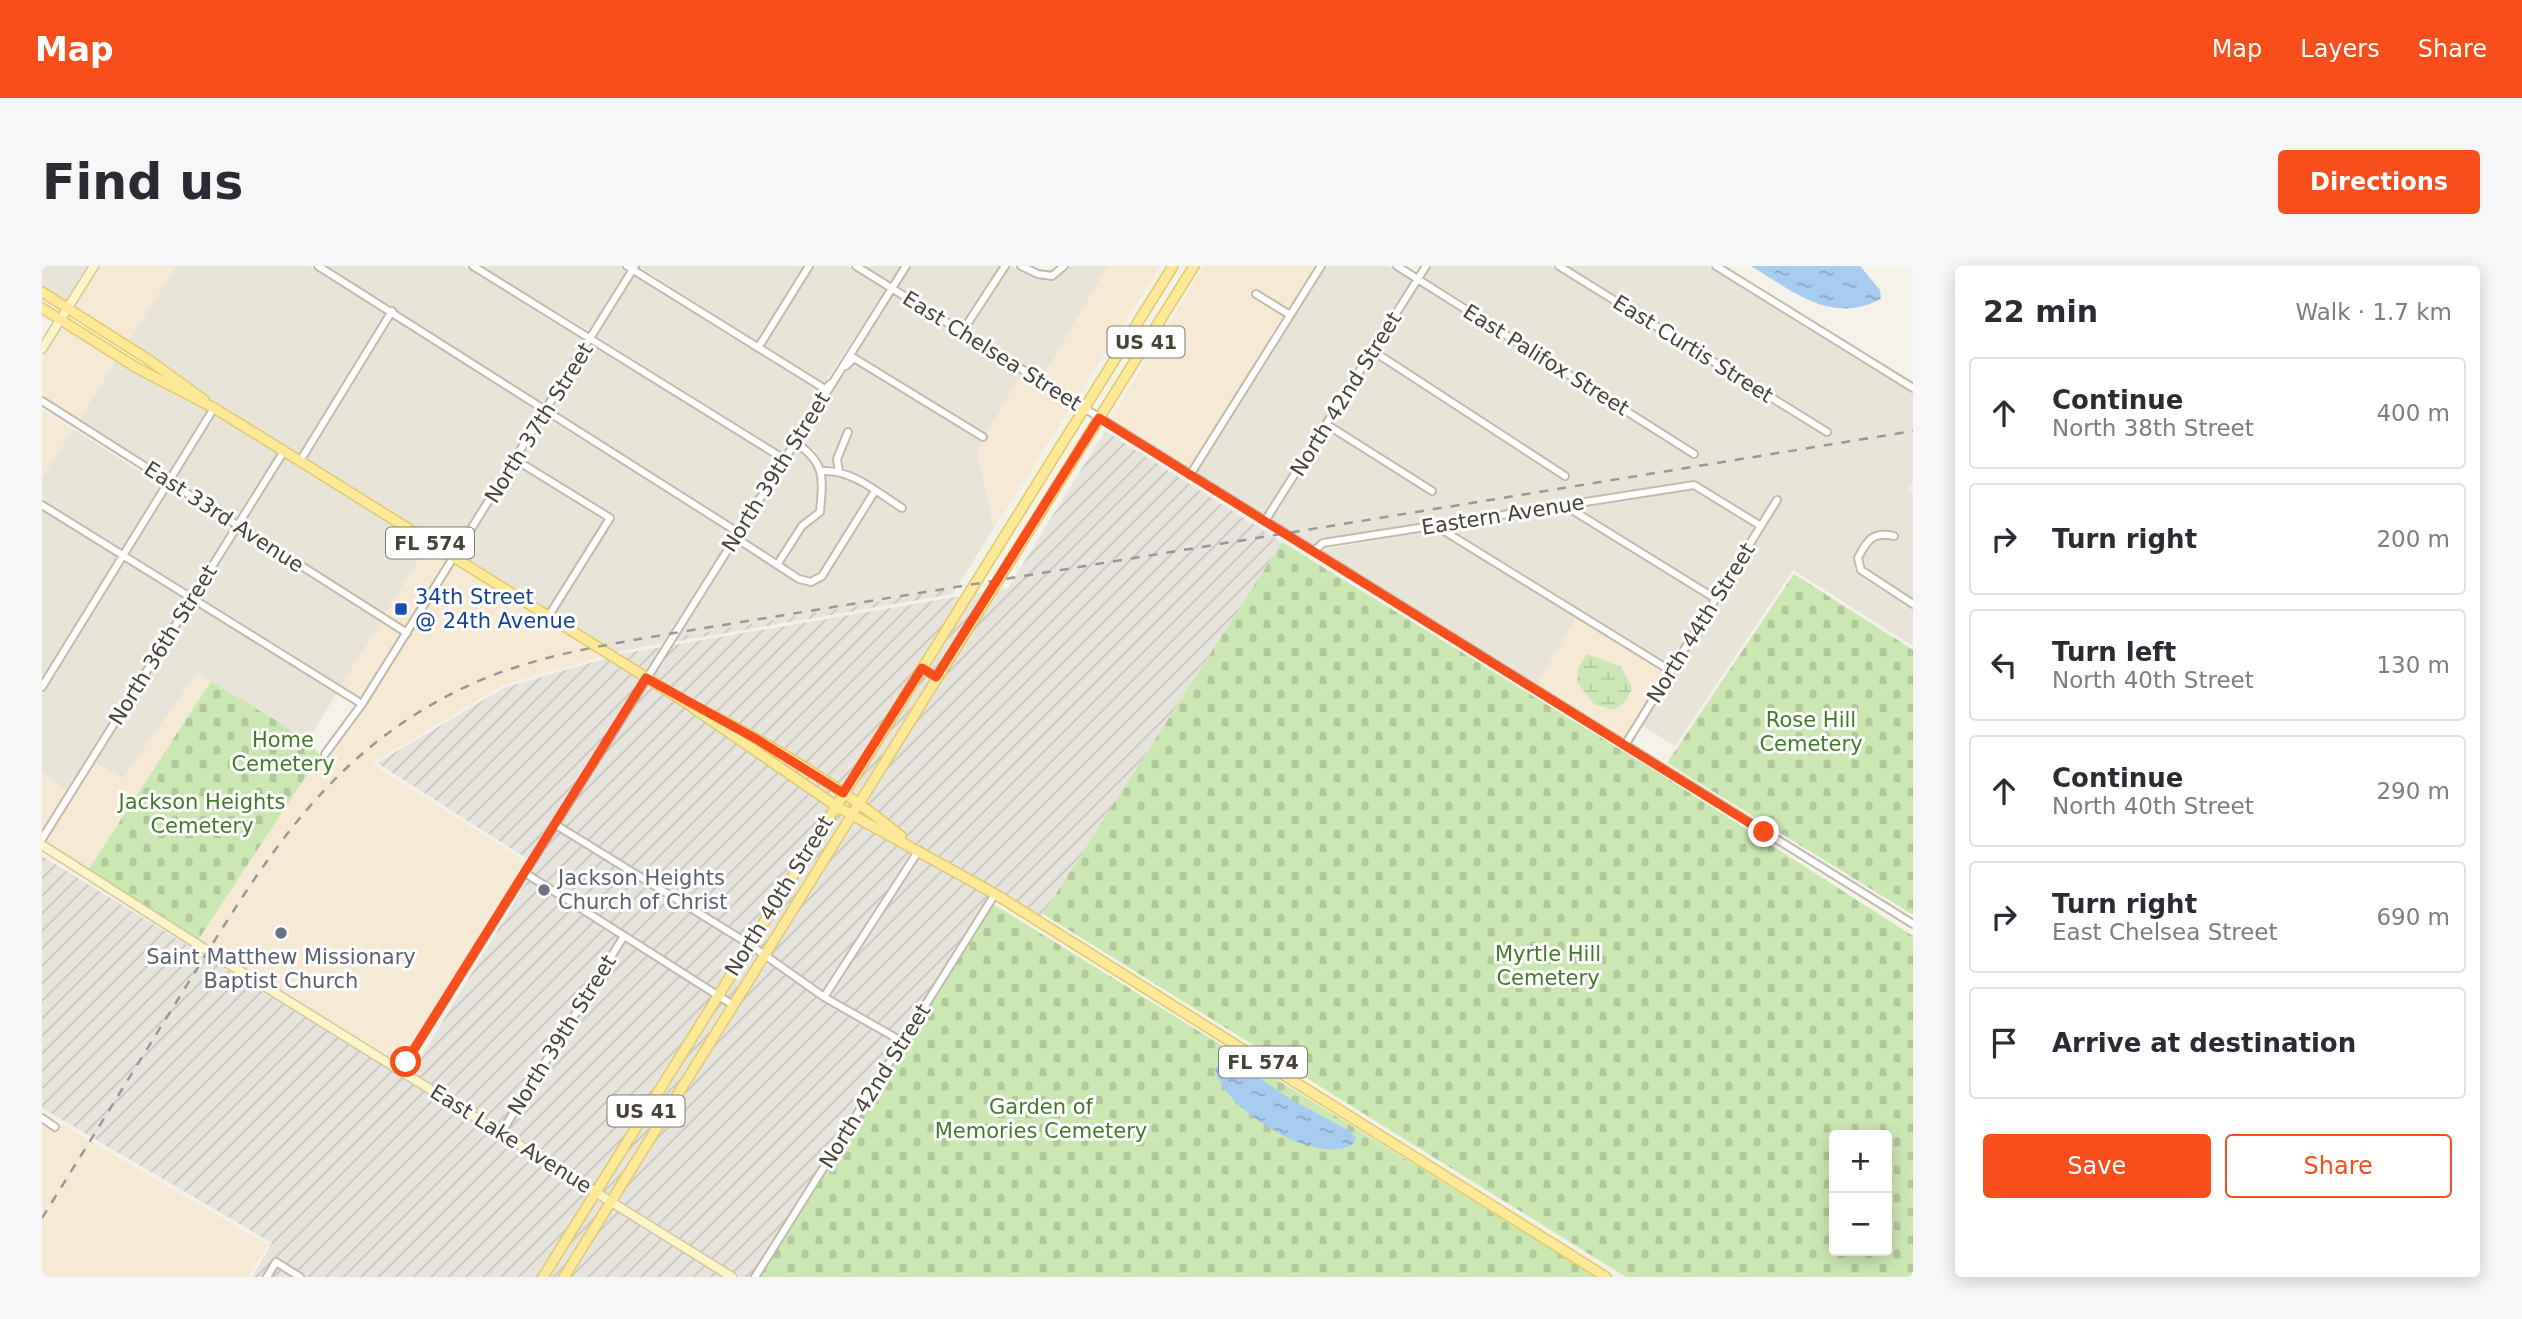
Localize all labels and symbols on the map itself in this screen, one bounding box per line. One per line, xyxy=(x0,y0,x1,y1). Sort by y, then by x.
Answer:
street label: East Chelsea Street xyxy=(898,286,1086,416)
street label: East Curtis Street xyxy=(1609,290,1777,408)
street label: East Palifox Street xyxy=(1459,299,1633,421)
street label: North 42nd Street xyxy=(1286,307,1406,481)
road number: US 41 xyxy=(1108,326,1184,358)
street label: North 37th Street xyxy=(480,339,598,507)
street label: North 39th Street xyxy=(717,388,835,556)
street label: East 33rd Avenue xyxy=(140,457,308,577)
street label: Eastern Avenue xyxy=(1420,490,1586,540)
road number: FL 574 xyxy=(386,528,474,558)
street label: North 44th Street xyxy=(1642,539,1760,707)
street label: North 36th Street xyxy=(104,561,222,729)
place label: 34th Street @ 24th Avenue xyxy=(415,585,576,633)
marker: 34th Street @ 24th Avenue xyxy=(393,601,409,617)
park label: Rose Hill Cemetery xyxy=(1759,708,1863,756)
park label: Home Cemetery xyxy=(231,728,335,776)
park label: Jackson Heights Cemetery xyxy=(117,790,285,838)
street label: North 40th Street xyxy=(720,812,838,980)
route end xyxy=(1748,816,1779,847)
place label: Jackson Heights Church of Christ xyxy=(556,866,728,914)
marker: Jackson Heights Church of Christ xyxy=(536,882,552,898)
marker: Saint Matthew Missionary Baptist Church xyxy=(273,925,289,941)
park label: Myrtle Hill Cemetery xyxy=(1495,942,1601,990)
place label: Saint Matthew Missionary Baptist Church xyxy=(146,945,416,993)
street label: North 39th Street xyxy=(503,951,621,1119)
street label: North 42nd Street xyxy=(815,999,935,1173)
route start xyxy=(390,1046,421,1077)
road number: FL 574 xyxy=(1219,1046,1307,1077)
street label: East Lake Avenue xyxy=(426,1080,596,1198)
park label: Garden of Memories Cemetery xyxy=(935,1095,1147,1143)
road number: US 41 xyxy=(608,1096,684,1126)

